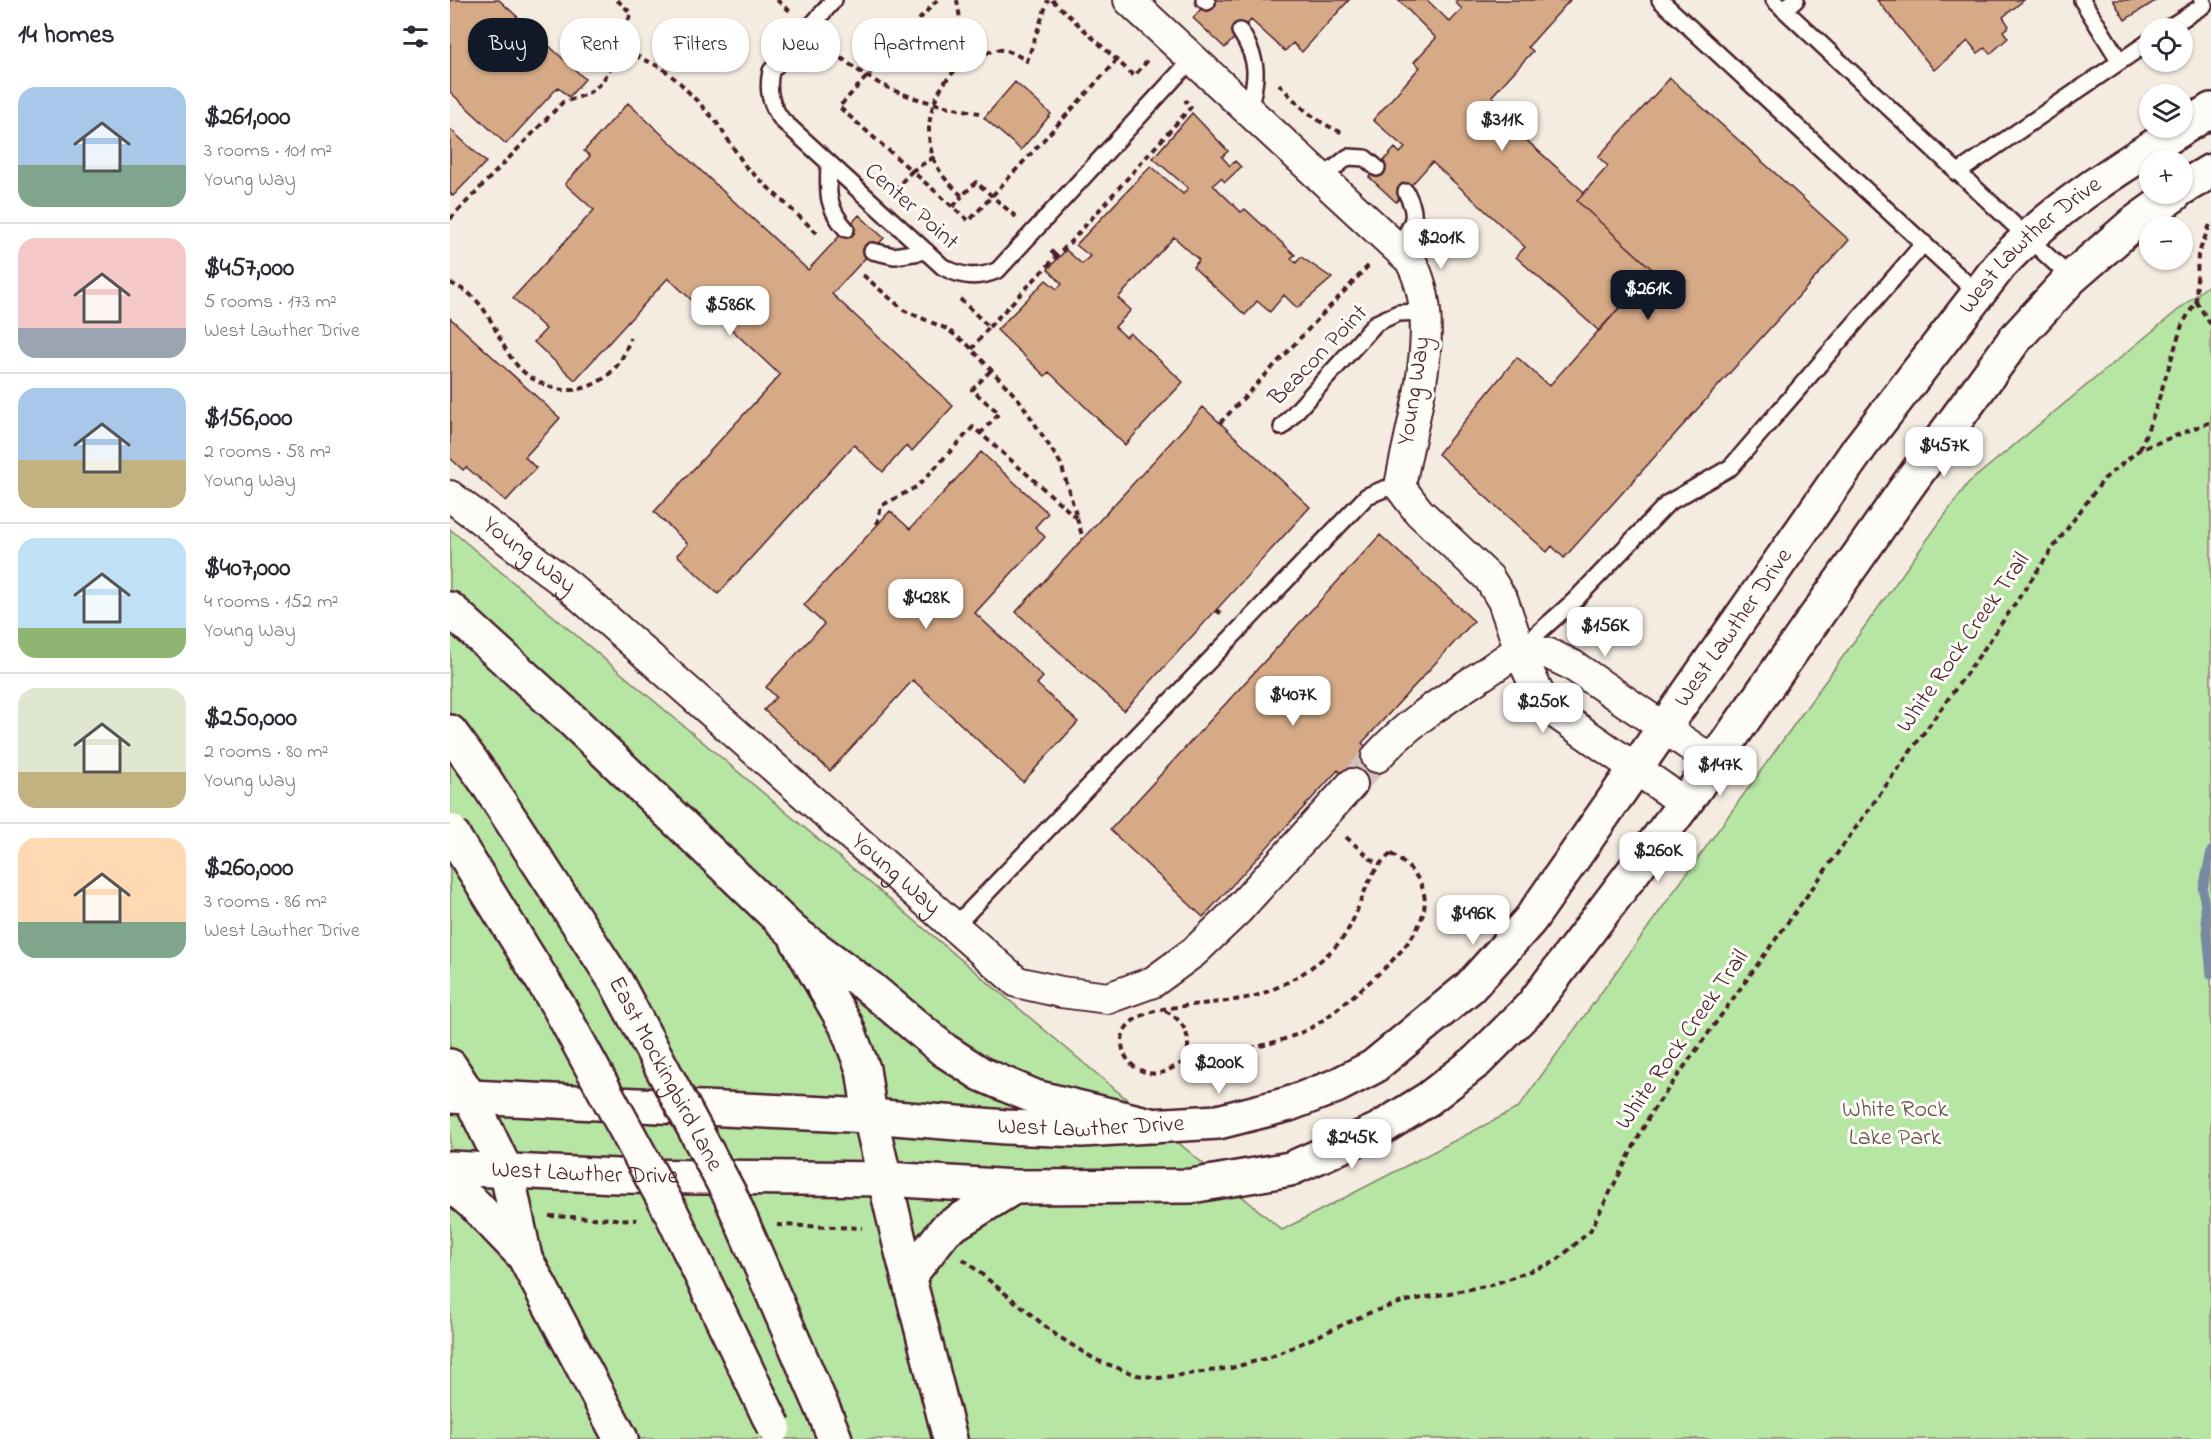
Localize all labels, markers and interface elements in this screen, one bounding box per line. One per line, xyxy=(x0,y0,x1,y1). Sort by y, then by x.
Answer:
text: 14 homes xyxy=(18,17,114,55)
chip: Buy xyxy=(468,18,548,72)
chip: Rent xyxy=(560,18,640,72)
chip: Filters xyxy=(652,18,749,72)
chip: New xyxy=(761,18,840,72)
chip: Apartment xyxy=(852,18,987,72)
map controls xyxy=(2139,18,2193,270)
button: locate xyxy=(2139,18,2193,72)
icon: filters xyxy=(399,20,432,53)
button: layers xyxy=(2139,84,2193,138)
text: $261,000 xyxy=(204,99,291,137)
pin: $311K xyxy=(1460,101,1544,152)
text: $311K xyxy=(1481,106,1523,135)
icon: home xyxy=(66,111,138,183)
text: 3 rooms · 101 m² xyxy=(204,137,332,166)
button: + xyxy=(2139,150,2193,204)
street label: Center Point xyxy=(856,155,966,259)
text: Young Way xyxy=(204,166,296,195)
street label: West Lawther Drive xyxy=(1951,168,2109,322)
button: − xyxy=(2139,216,2193,270)
pin: $201K xyxy=(1399,219,1483,270)
text: $201K xyxy=(1418,224,1464,253)
text: $457,000 xyxy=(204,250,294,288)
icon: home xyxy=(66,262,138,334)
pin: $261K xyxy=(1606,270,1690,321)
text: $261K xyxy=(1625,275,1671,304)
pin: $586K xyxy=(688,286,772,337)
text: 5 rooms · 173 m² xyxy=(204,288,337,317)
text: $586K xyxy=(705,291,755,320)
street label: Beacon Point xyxy=(1261,297,1377,416)
text: West Lawther Drive xyxy=(204,317,360,346)
street label: Young Way xyxy=(1389,334,1442,448)
text: $156,000 xyxy=(204,400,292,438)
icon: home xyxy=(66,412,138,484)
pin: $457K xyxy=(1902,427,1986,478)
text: $457K xyxy=(1919,432,1969,461)
text: 2 rooms · 58 m² xyxy=(204,438,331,467)
text: Young Way xyxy=(204,467,296,496)
street label: Young Way xyxy=(474,509,583,604)
street label: West Lawther Drive xyxy=(1666,541,1802,715)
street label: White Rock Creek Trail xyxy=(1889,546,2039,740)
text: $407,000 xyxy=(204,550,291,588)
icon: home xyxy=(66,562,138,634)
pin: $428K xyxy=(884,579,968,630)
text: $428K xyxy=(902,584,950,613)
text: 4 rooms · 152 m² xyxy=(204,588,338,617)
pin: $156K xyxy=(1563,607,1647,658)
text: $156K xyxy=(1581,612,1629,641)
text: Young Way xyxy=(204,617,296,646)
pin: $407K xyxy=(1251,676,1335,727)
text: $407K xyxy=(1270,681,1316,710)
pin: $250K xyxy=(1501,683,1585,734)
text: $250K xyxy=(1517,688,1569,717)
text: $250,000 xyxy=(204,700,297,738)
icon: home xyxy=(66,712,138,784)
text: 2 rooms · 80 m² xyxy=(204,738,329,767)
pin: $147K xyxy=(1678,746,1762,797)
text: $147K xyxy=(1698,751,1742,780)
text: Young Way xyxy=(204,767,296,796)
street label: Young Way xyxy=(843,825,948,925)
pin: $260K xyxy=(1616,832,1700,883)
text: $260K xyxy=(1633,837,1683,866)
text: $260,000 xyxy=(204,850,294,888)
icon: home xyxy=(66,862,138,934)
text: 3 rooms · 86 m² xyxy=(204,888,327,917)
pin: $496K xyxy=(1431,895,1515,946)
text: $496K xyxy=(1451,900,1495,929)
text: West Lawther Drive xyxy=(204,917,360,946)
street label: White Rock Creek Trail xyxy=(1608,943,1758,1137)
street label: East Mockingbird Lane xyxy=(599,970,732,1178)
pin: $200K xyxy=(1177,1044,1261,1095)
text: $200K xyxy=(1194,1049,1244,1078)
park label: White Rock Lake Park xyxy=(1842,1093,1949,1156)
street label: West Lawther Drive xyxy=(997,1106,1186,1148)
pin: $245K xyxy=(1310,1119,1394,1170)
text: $245K xyxy=(1326,1124,1378,1153)
street label: West Lawther Drive xyxy=(491,1153,679,1194)

